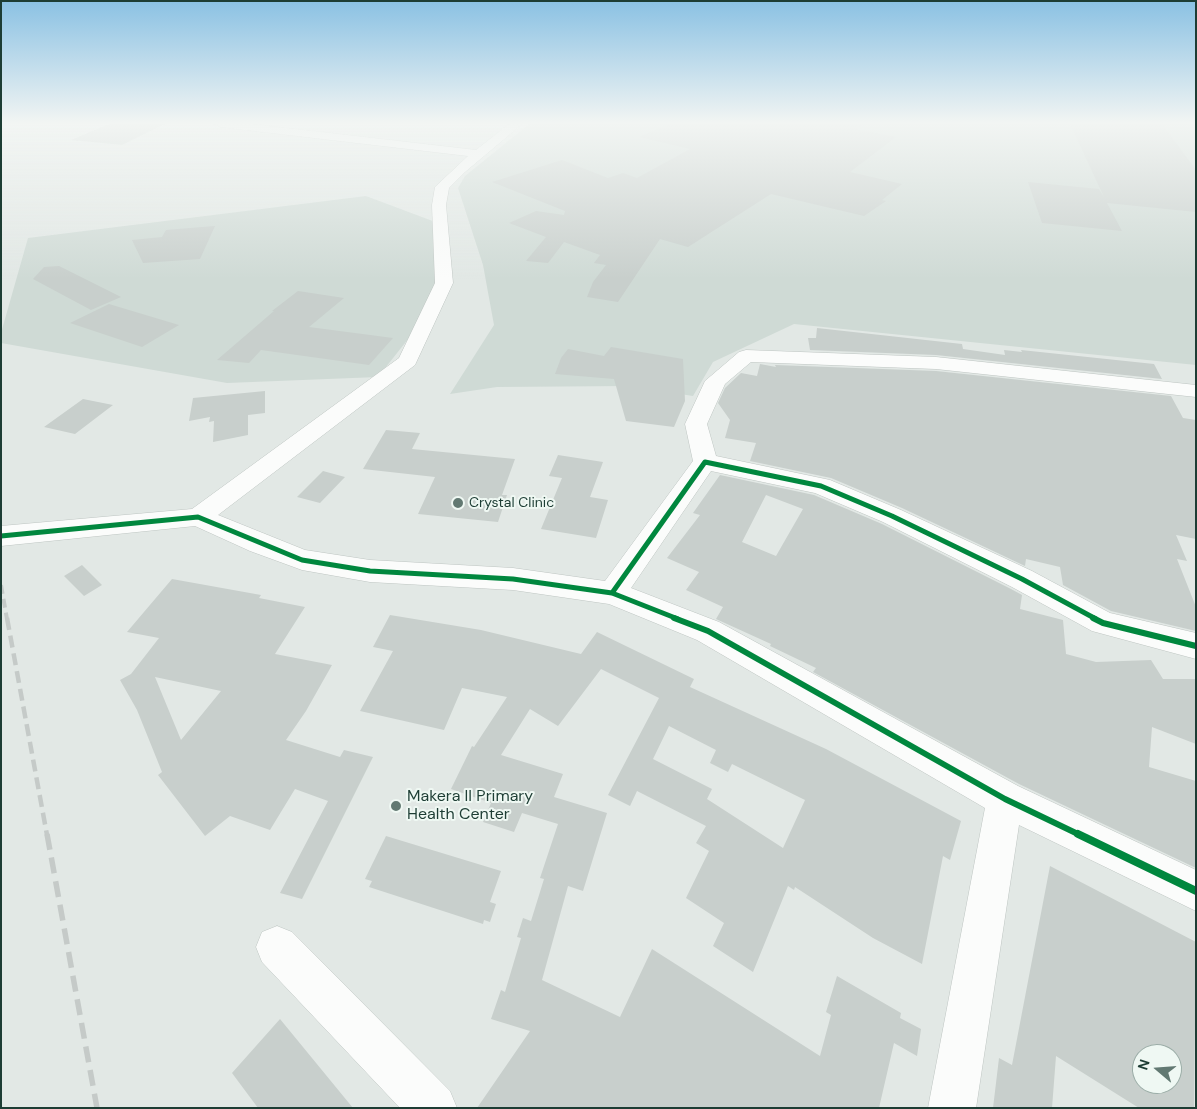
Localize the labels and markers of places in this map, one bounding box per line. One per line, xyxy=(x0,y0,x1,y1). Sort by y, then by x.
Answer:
place label: Crystal Clinic xyxy=(469,495,554,511)
marker: Crystal Clinic xyxy=(451,496,465,510)
place label: Makera II Primary Health Center xyxy=(407,787,533,825)
marker: Makera II Primary Health Center xyxy=(389,799,403,813)

